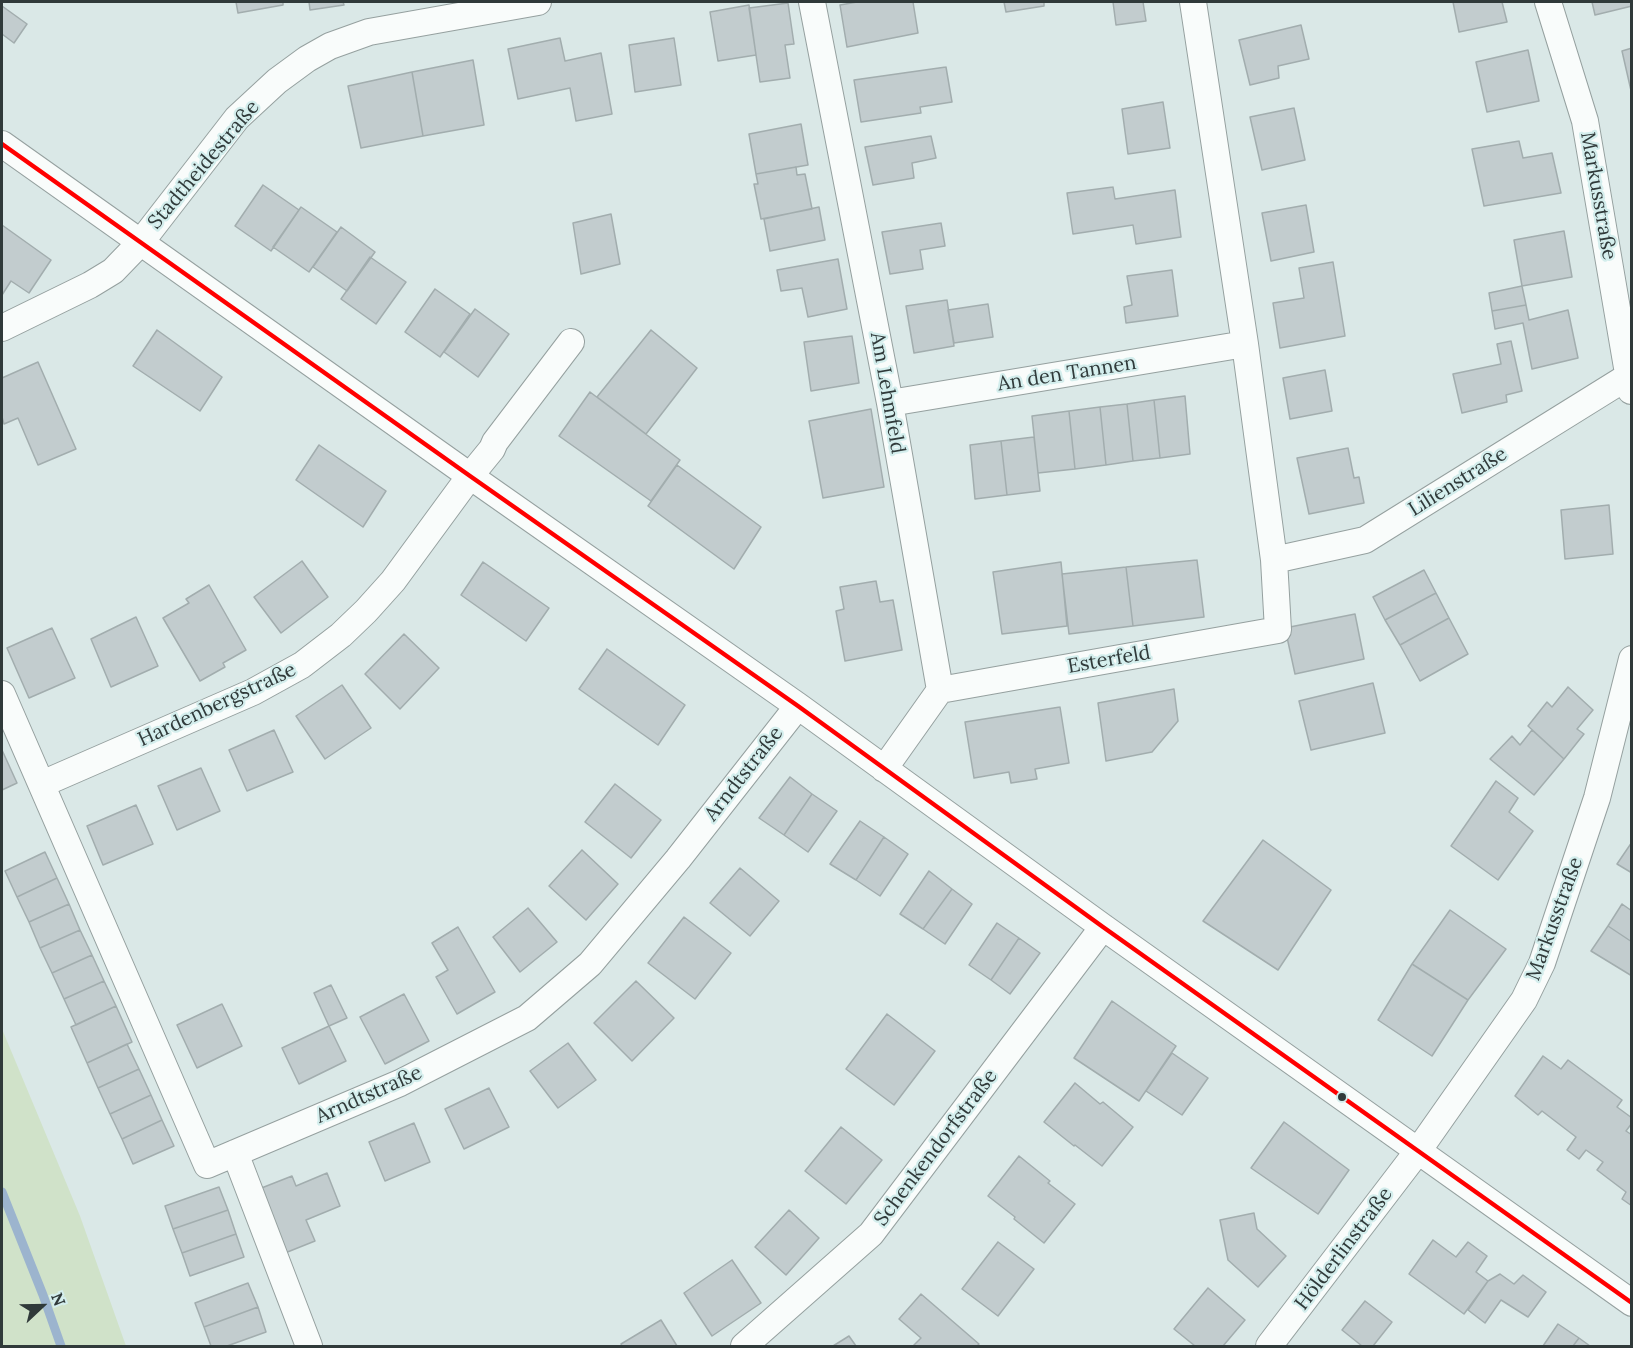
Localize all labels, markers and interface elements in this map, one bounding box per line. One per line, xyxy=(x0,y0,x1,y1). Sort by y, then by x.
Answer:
street label: Stadtheidestraße xyxy=(143,96,265,234)
street label: Markusstraße xyxy=(1575,130,1621,262)
street label: Am Lehmfeld xyxy=(865,330,909,456)
street label: An den Tannen xyxy=(996,351,1138,397)
street label: Lilienstraße xyxy=(1404,442,1512,522)
street label: Esterfeld xyxy=(1066,641,1152,679)
street label: Hardenbergstraße xyxy=(134,658,300,752)
street label: Arndtstraße xyxy=(700,722,788,826)
street label: Markusstraße xyxy=(1522,854,1588,984)
street label: Arndtstraße xyxy=(312,1061,426,1129)
street label: Schenkendorfstraße xyxy=(869,1065,1003,1231)
unlabelled marker xyxy=(1336,1091,1348,1103)
street label: Hölderlinstraße xyxy=(1290,1183,1398,1315)
north arrow xyxy=(12,1276,72,1336)
text: N xyxy=(47,1290,70,1309)

